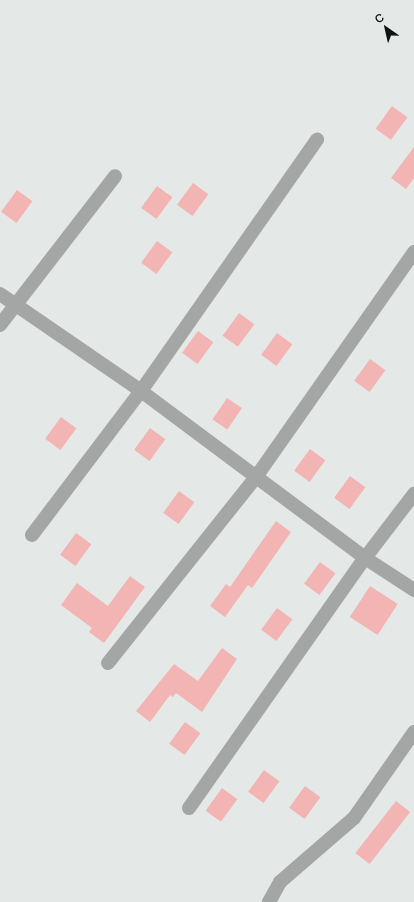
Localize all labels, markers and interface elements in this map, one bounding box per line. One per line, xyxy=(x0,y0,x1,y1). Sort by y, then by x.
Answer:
north arrow xyxy=(366,8,406,48)
text: С xyxy=(371,9,387,26)

